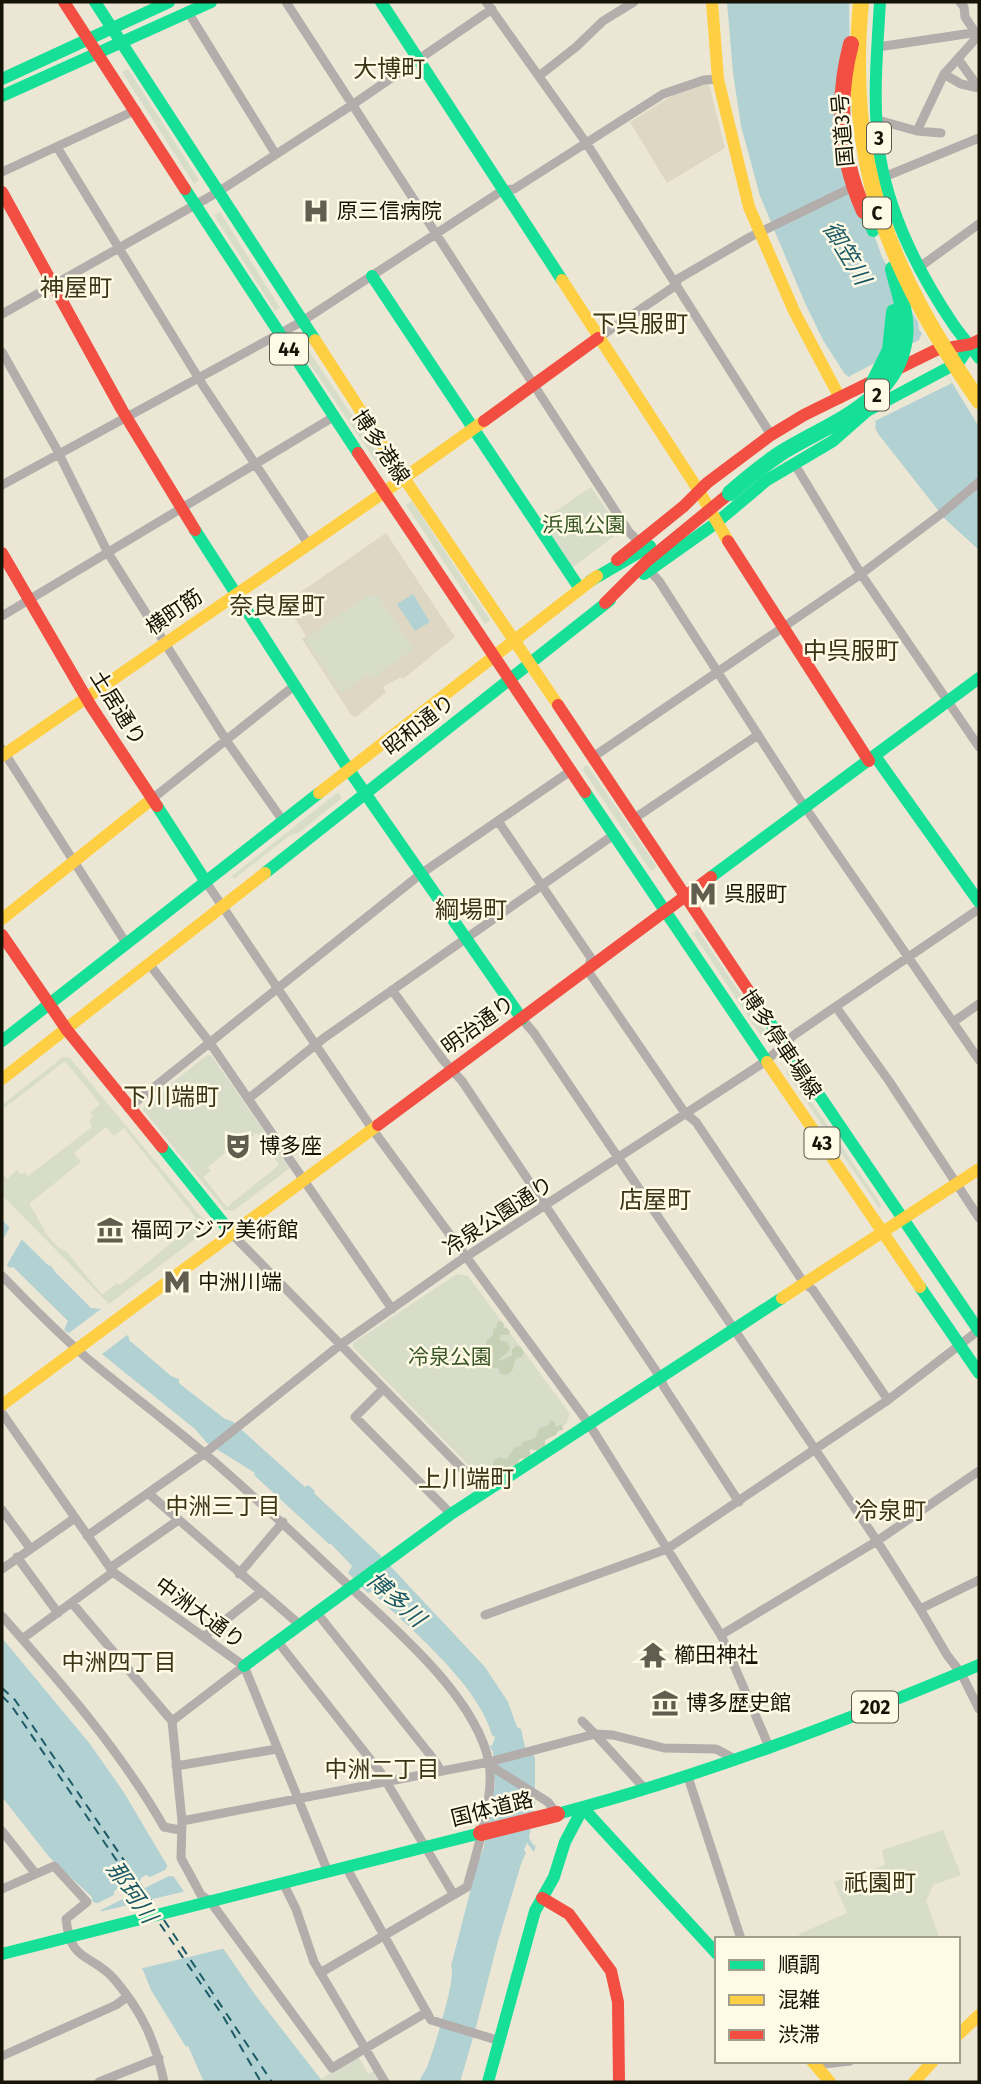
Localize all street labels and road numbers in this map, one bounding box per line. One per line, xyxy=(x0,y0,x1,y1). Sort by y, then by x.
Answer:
street label: 国道3号 xyxy=(827,92,859,168)
road number: 3 xyxy=(867,122,891,154)
road number: C xyxy=(863,197,891,228)
road number: 44 xyxy=(270,334,308,364)
road number: 2 xyxy=(865,380,889,410)
street label: 博多港線 xyxy=(347,405,415,489)
street label: 横町筋 xyxy=(141,583,207,641)
street label: 土居通り xyxy=(85,665,151,751)
street label: 昭和通り xyxy=(378,689,460,761)
street label: 博多停車場線 xyxy=(735,985,827,1103)
street label: 明治通り xyxy=(436,990,520,1060)
road number: 43 xyxy=(804,1128,840,1158)
street label: 冷泉公園通り xyxy=(438,1171,558,1261)
street label: 中洲大通り xyxy=(150,1572,250,1654)
road number: 202 xyxy=(852,1692,898,1722)
street label: 国体道路 xyxy=(448,1786,536,1832)

